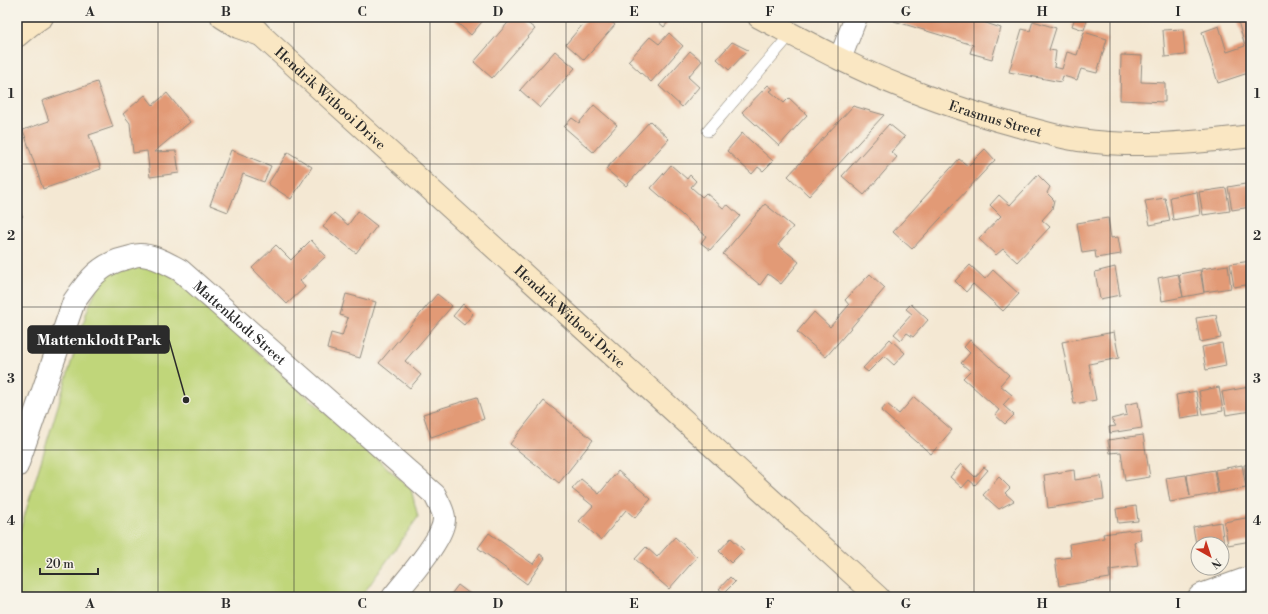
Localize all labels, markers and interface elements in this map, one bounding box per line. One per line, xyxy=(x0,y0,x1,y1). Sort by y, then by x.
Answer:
text: A xyxy=(84,4,95,20)
text: B xyxy=(221,4,231,20)
text: C xyxy=(357,4,367,20)
text: D xyxy=(493,4,503,20)
text: E xyxy=(629,4,639,20)
text: F xyxy=(765,4,775,20)
text: G xyxy=(901,4,912,20)
text: H xyxy=(1037,4,1048,20)
text: I xyxy=(1175,4,1181,20)
street label: Hendrik Witbooi Drive xyxy=(270,44,389,154)
text: 1 xyxy=(8,86,15,102)
text: 1 xyxy=(1254,86,1261,102)
street label: Erasmus Street xyxy=(946,97,1044,142)
text: 2 xyxy=(7,228,15,244)
text: 2 xyxy=(1253,228,1261,244)
street label: Hendrik Witbooi Drive xyxy=(510,262,629,372)
street label: Mattenklodt Street xyxy=(189,278,289,369)
callout: Mattenklodt Park xyxy=(28,326,169,353)
text: Mattenklodt Park xyxy=(37,331,162,350)
text: 3 xyxy=(7,371,15,387)
text: 3 xyxy=(1253,371,1261,387)
text: 4 xyxy=(7,513,16,529)
text: 4 xyxy=(1253,513,1262,529)
north arrow xyxy=(1190,536,1230,576)
scale bar xyxy=(40,550,98,576)
text: N xyxy=(1208,555,1223,571)
text: 20 m xyxy=(46,557,74,572)
text: A xyxy=(84,596,95,612)
text: B xyxy=(221,596,231,612)
text: C xyxy=(357,596,367,612)
text: D xyxy=(493,596,503,612)
text: E xyxy=(629,596,639,612)
text: F xyxy=(765,596,775,612)
text: G xyxy=(901,596,912,612)
text: H xyxy=(1037,596,1048,612)
text: I xyxy=(1175,596,1181,612)

